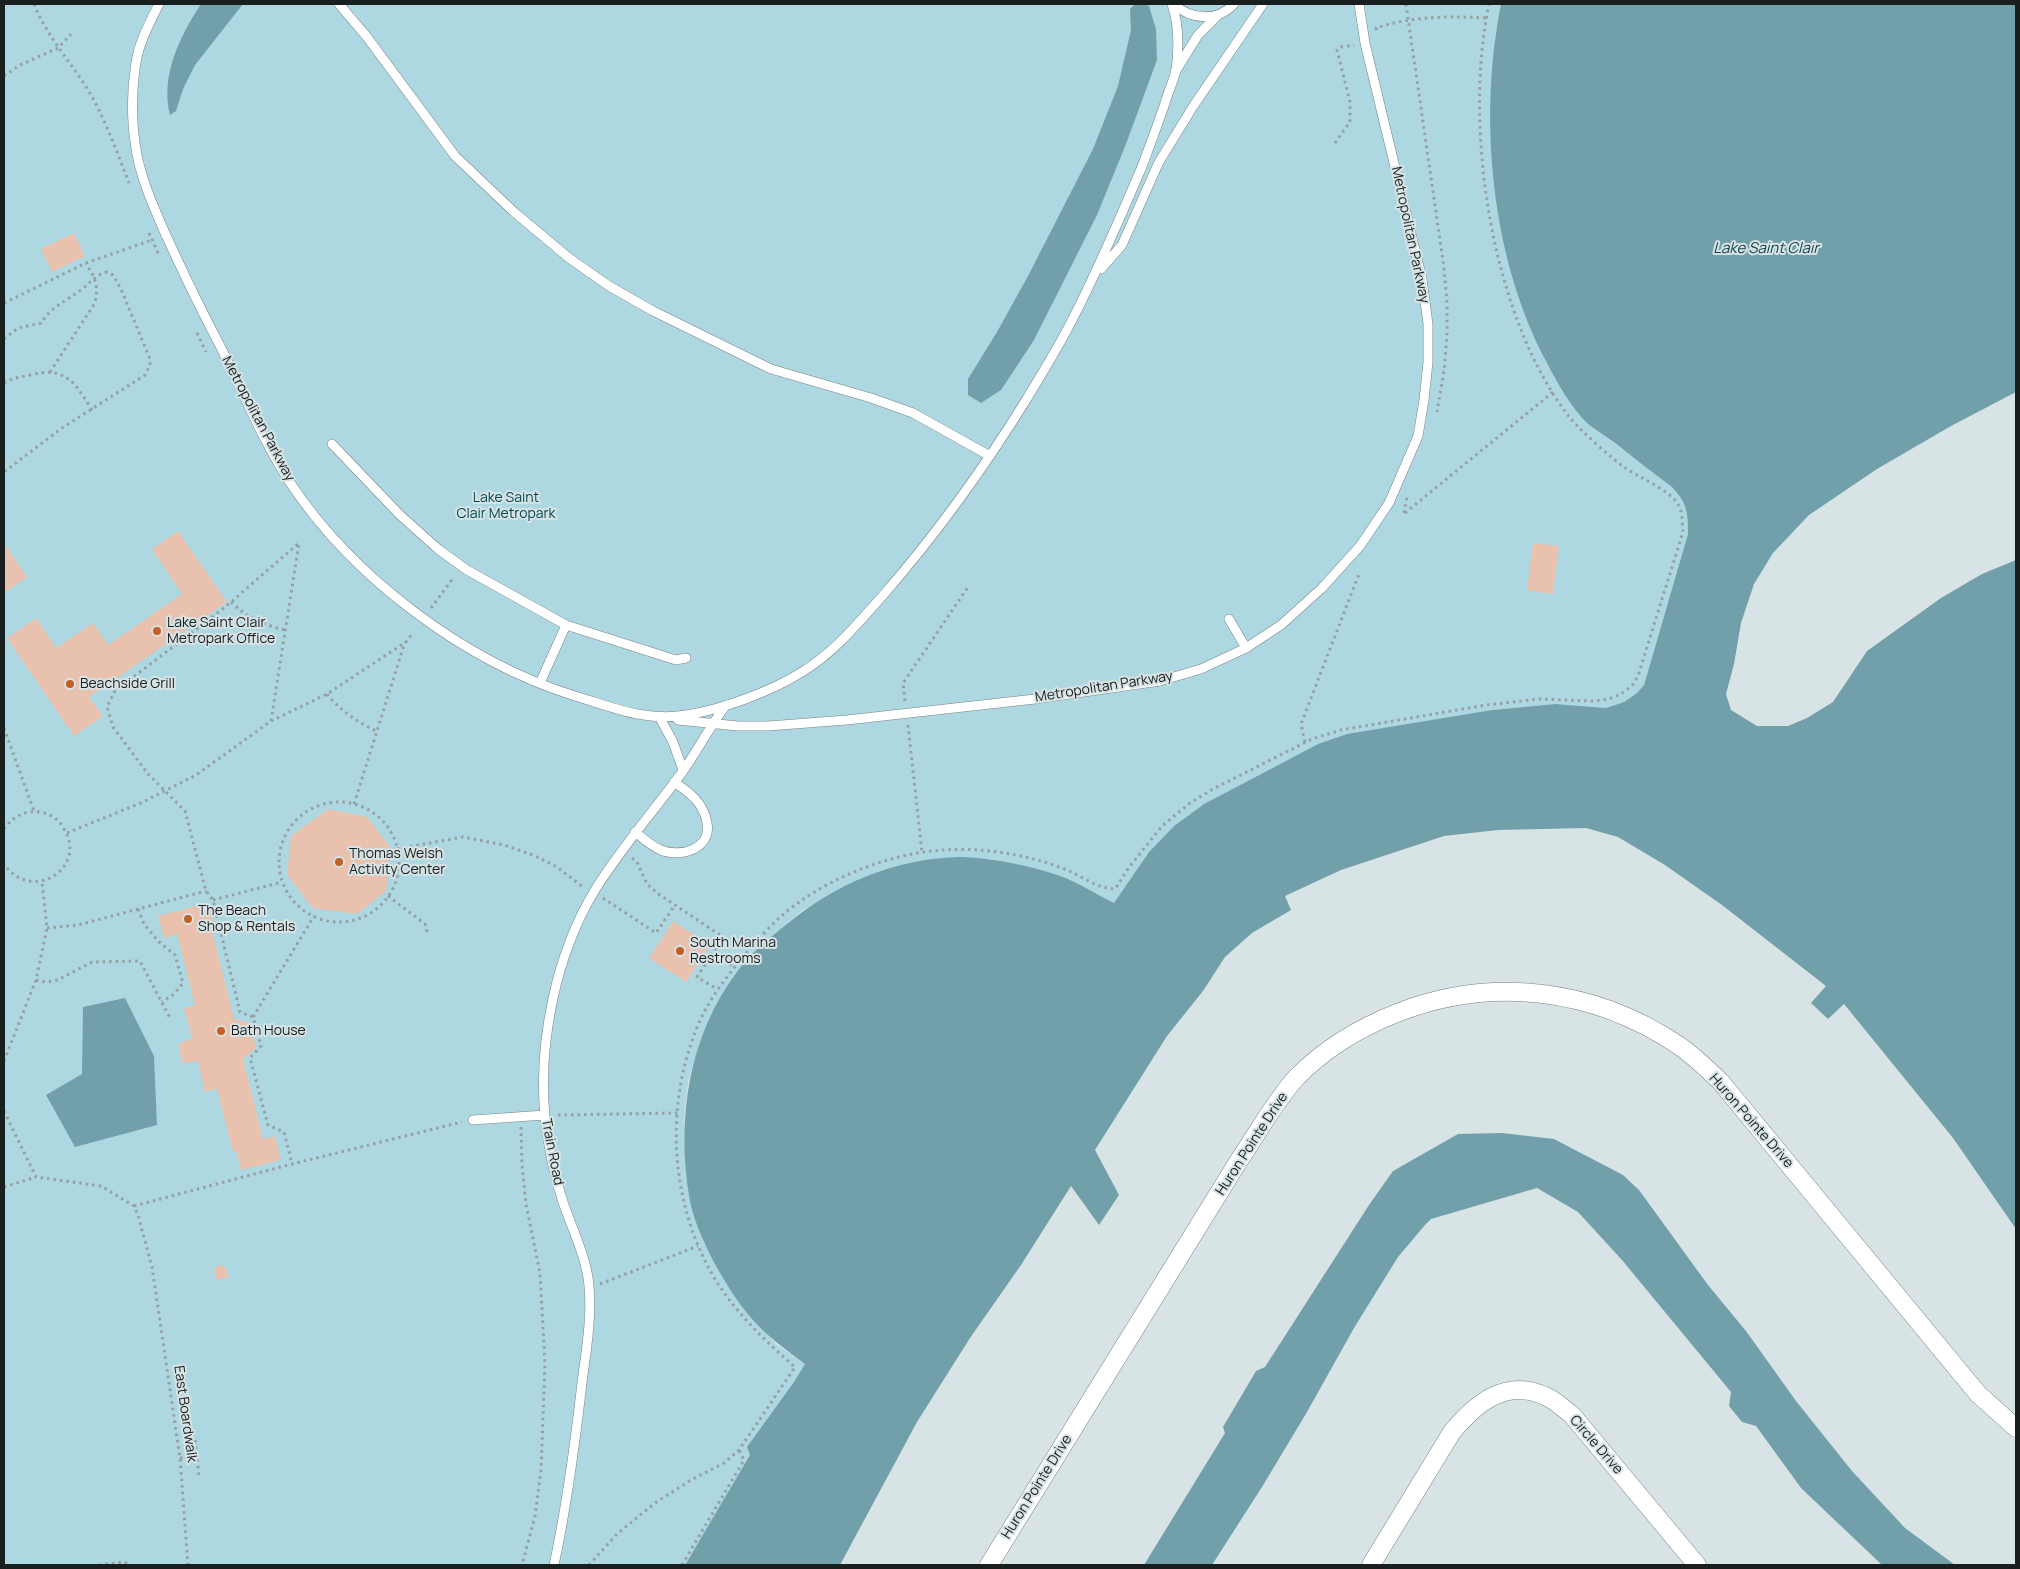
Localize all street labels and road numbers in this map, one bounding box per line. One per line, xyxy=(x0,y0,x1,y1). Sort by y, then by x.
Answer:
street label: Metropolitan Parkway xyxy=(1387,165,1433,305)
street label: Metropolitan Parkway xyxy=(218,354,298,484)
street label: Metropolitan Parkway xyxy=(1034,668,1174,706)
street label: Huron Pointe Drive xyxy=(1705,1070,1797,1172)
street label: Huron Pointe Drive xyxy=(1212,1089,1292,1199)
street label: Train Road xyxy=(537,1117,567,1187)
street label: East Boardwalk xyxy=(170,1364,200,1464)
street label: Circle Drive xyxy=(1566,1412,1626,1478)
street label: Huron Pointe Drive xyxy=(998,1432,1076,1542)

